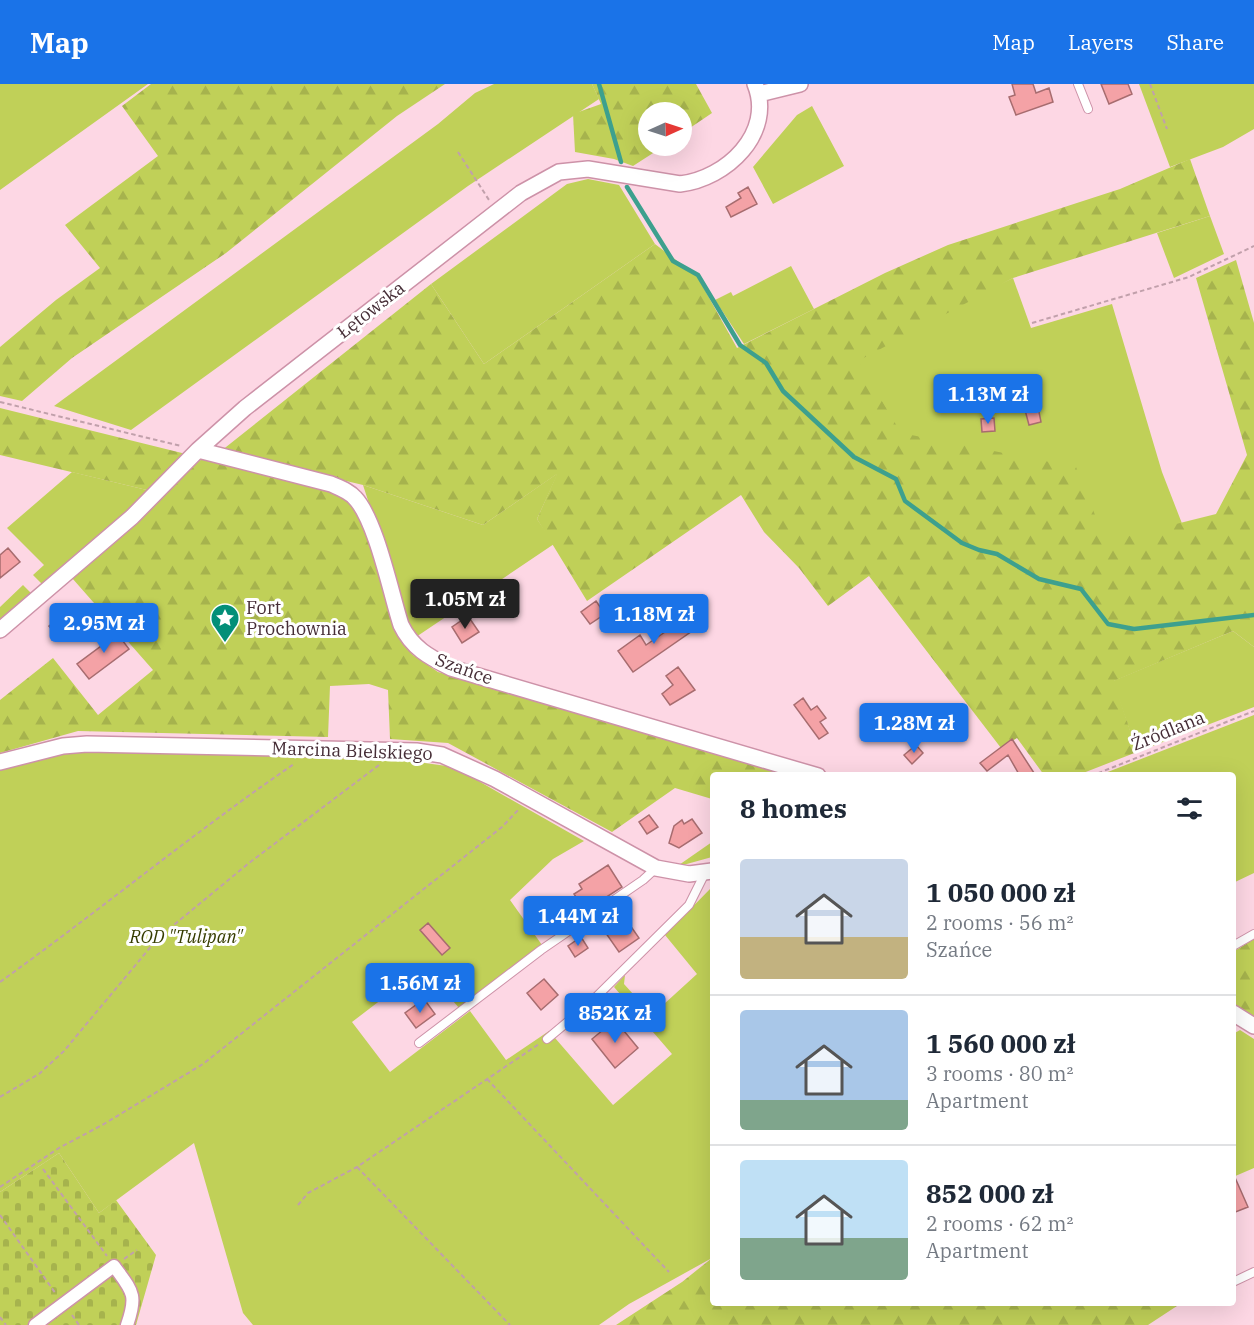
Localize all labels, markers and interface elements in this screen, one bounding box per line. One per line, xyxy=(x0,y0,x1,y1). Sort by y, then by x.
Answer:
text: Map xyxy=(30,24,89,61)
text: Map xyxy=(992,28,1035,56)
text: Layers xyxy=(1068,28,1134,56)
text: Share xyxy=(1167,28,1224,56)
north arrow xyxy=(638,102,692,156)
map controls xyxy=(638,102,692,156)
street label: Łętowska xyxy=(332,276,409,343)
pin: 1.13M zł xyxy=(926,374,1050,425)
text: 1.13M zł xyxy=(947,380,1029,407)
pin: 1.05M zł xyxy=(403,579,527,630)
text: 1.05M zł xyxy=(424,585,506,612)
pin: 1.18M zł xyxy=(592,594,716,645)
place label: Fort Prochownia xyxy=(246,596,347,640)
text: 1.18M zł xyxy=(613,600,695,627)
place icon: Fort Prochownia xyxy=(209,602,241,644)
pin: 2.95M zł xyxy=(42,603,166,654)
text: 2.95M zł xyxy=(63,609,145,636)
street label: Szańce xyxy=(432,648,496,690)
pin: 1.28M zł xyxy=(852,703,976,754)
street label: Źródlana xyxy=(1128,705,1208,756)
text: 1.28M zł xyxy=(873,709,955,736)
street label: Marcina Bielskiego xyxy=(271,736,433,765)
text: 8 homes xyxy=(740,791,847,825)
icon: filters xyxy=(1173,792,1206,825)
text: 1 050 000 zł xyxy=(926,875,1075,909)
icon: home xyxy=(788,883,860,955)
pin: 1.44M zł xyxy=(516,896,640,947)
text: 1.44M zł xyxy=(537,902,619,929)
text: 2 rooms · 56 m² xyxy=(926,909,1073,936)
park label: ROD "Tulipan" xyxy=(128,925,244,948)
text: Szańce xyxy=(926,936,992,963)
pin: 1.56M zł xyxy=(358,963,482,1014)
text: 1.56M zł xyxy=(379,969,461,996)
pin: 852K zł xyxy=(560,993,670,1044)
text: 852K zł xyxy=(579,999,651,1026)
text: 1 560 000 zł xyxy=(926,1026,1075,1060)
icon: home xyxy=(788,1034,860,1106)
text: 3 rooms · 80 m² xyxy=(926,1060,1073,1087)
text: Apartment xyxy=(926,1087,1029,1114)
text: 852 000 zł xyxy=(926,1176,1054,1210)
icon: home xyxy=(788,1184,860,1256)
text: 2 rooms · 62 m² xyxy=(926,1210,1073,1237)
text: Apartment xyxy=(926,1237,1029,1264)

